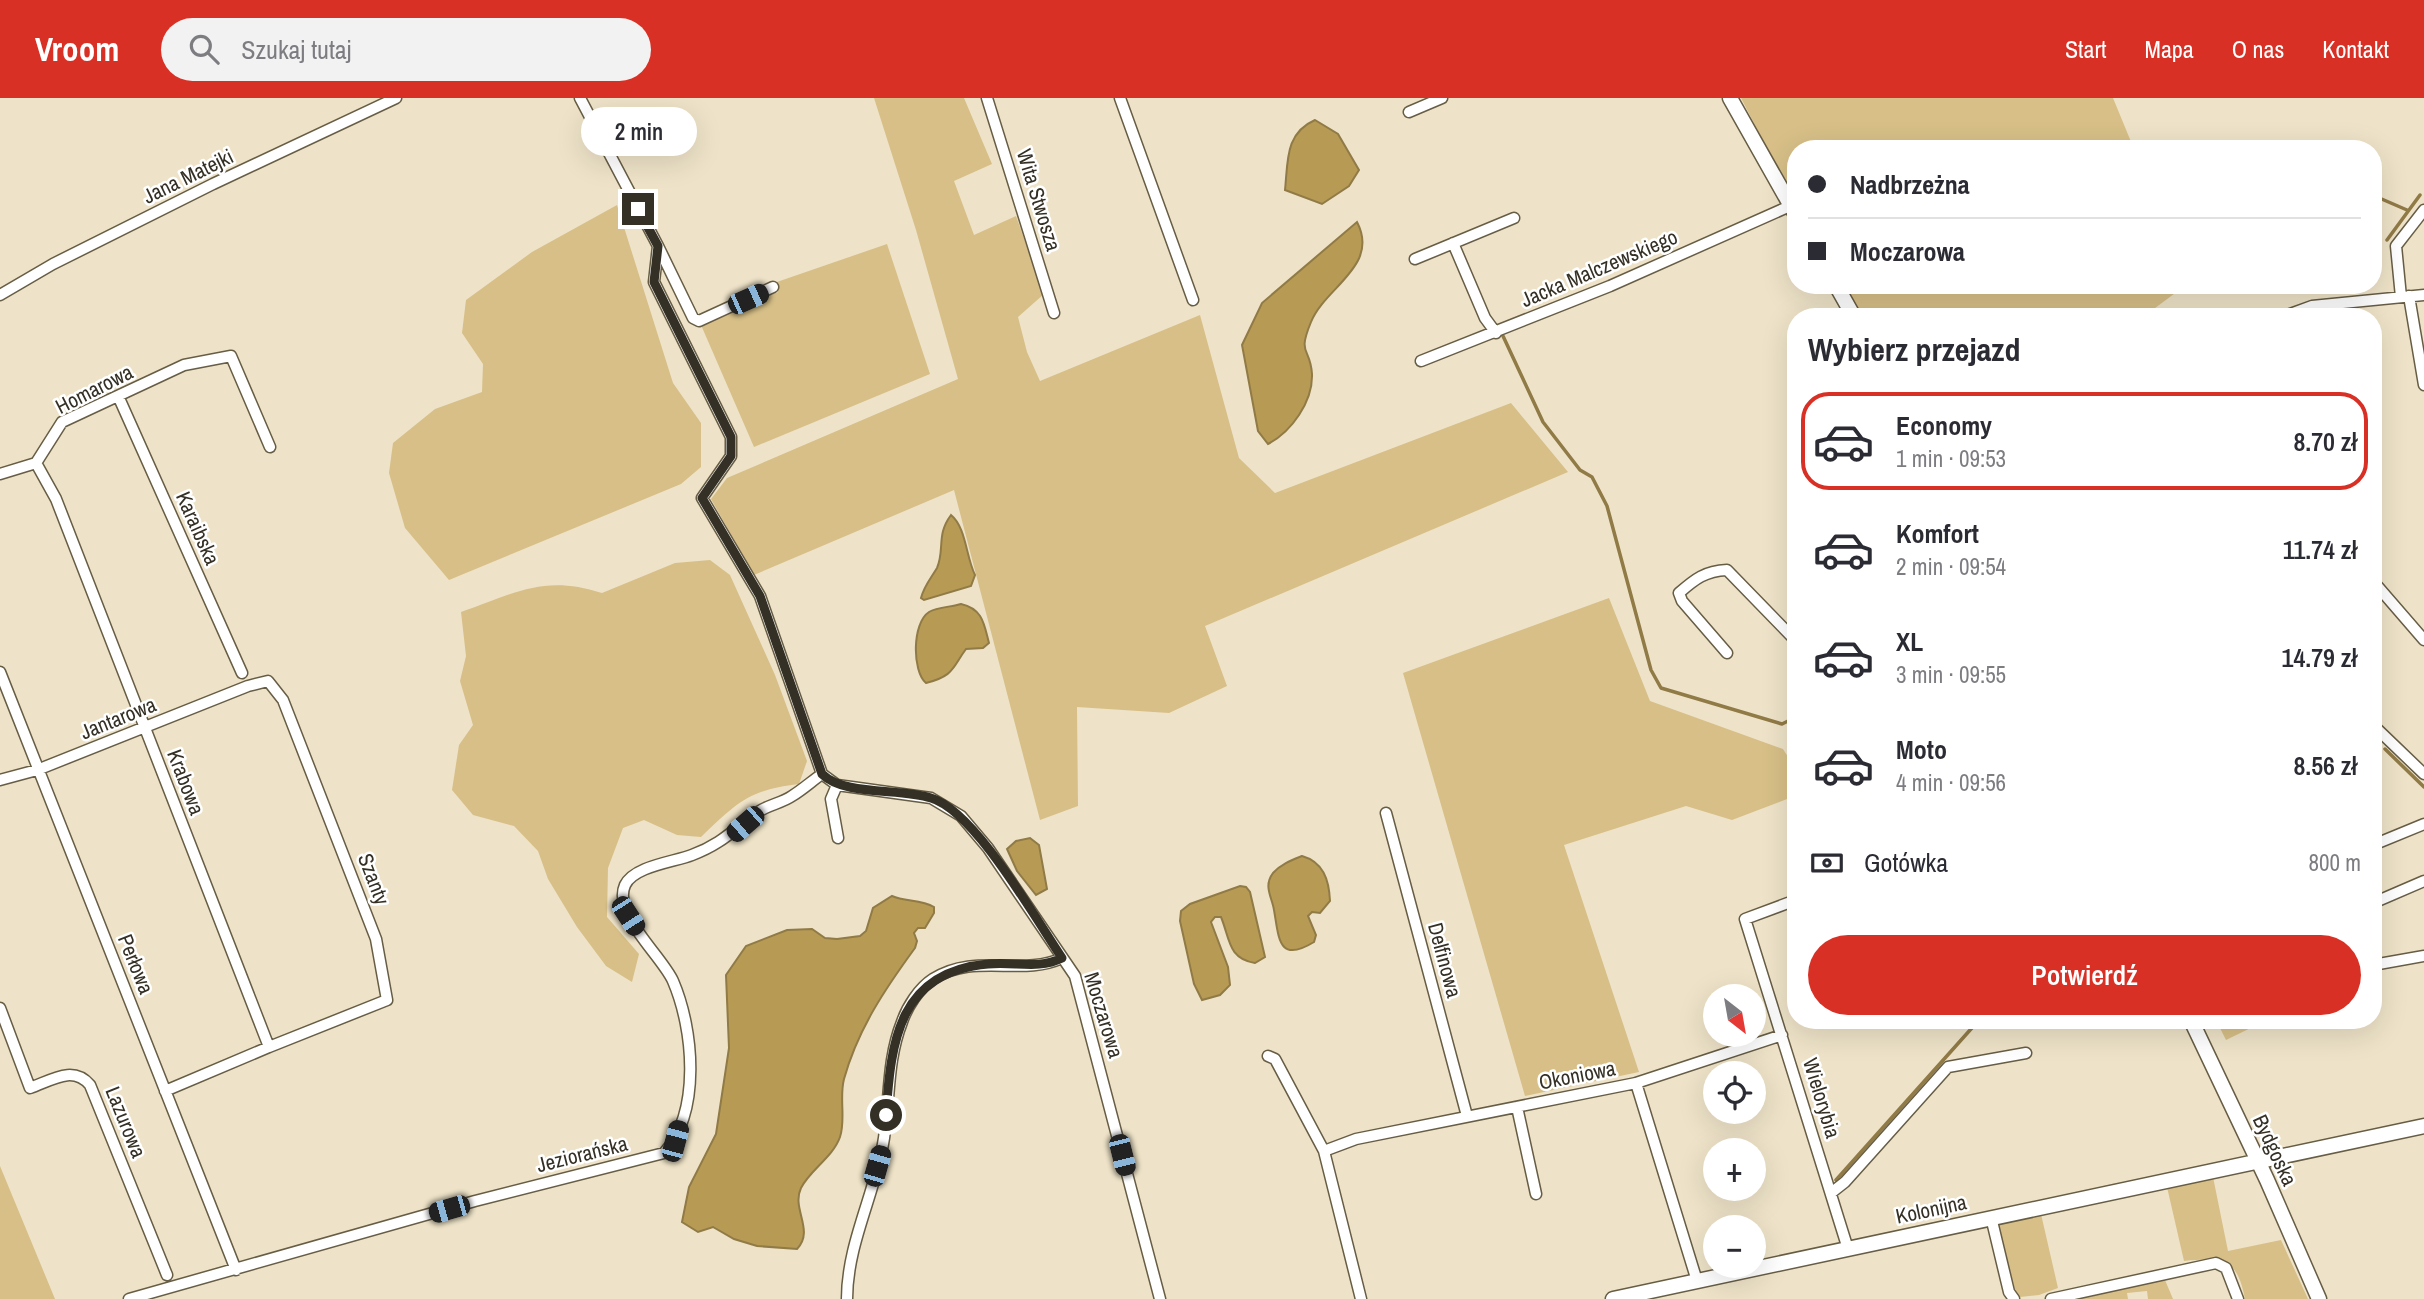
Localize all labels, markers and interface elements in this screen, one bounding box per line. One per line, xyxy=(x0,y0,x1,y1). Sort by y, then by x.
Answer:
search box xyxy=(161,18,651,81)
text: Vroom xyxy=(35,27,119,71)
icon: search xyxy=(185,30,223,68)
text: Szukaj tutaj xyxy=(241,32,351,67)
text: Start xyxy=(2065,33,2107,65)
text: Mapa xyxy=(2145,33,2194,65)
text: O nas xyxy=(2232,33,2284,65)
text: Kontakt xyxy=(2322,33,2389,65)
callout: 2 min xyxy=(580,108,696,156)
text: 2 min xyxy=(615,116,663,147)
street label: Jana Matejki xyxy=(138,142,238,210)
street label: Wita Stwosza xyxy=(1010,145,1068,255)
text: Nadbrzeżna xyxy=(1850,167,1970,202)
route end xyxy=(622,193,654,225)
street label: Jacka Malczewskiego xyxy=(1516,222,1682,314)
text: Moczarowa xyxy=(1850,234,1965,269)
car xyxy=(725,281,772,317)
text: Wybierz przejazd xyxy=(1808,328,2020,371)
street label: Homarowa xyxy=(50,357,138,421)
text: Economy xyxy=(1896,408,1992,443)
icon: car xyxy=(1812,410,1875,473)
text: 8.70 zł xyxy=(2293,424,2357,459)
text: 1 min · 09:53 xyxy=(1896,443,2006,474)
street label: Karaibska xyxy=(169,487,227,570)
text: Komfort xyxy=(1896,516,1979,551)
icon: car xyxy=(1812,518,1875,581)
text: 11.74 zł xyxy=(2283,532,2357,567)
text: 2 min · 09:54 xyxy=(1896,551,2006,582)
text: XL xyxy=(1896,624,1923,659)
icon: car xyxy=(1812,626,1875,689)
text: 14.79 zł xyxy=(2282,640,2357,675)
text: 3 min · 09:55 xyxy=(1896,659,2006,690)
street label: Jantarowa xyxy=(76,690,161,746)
text: Moto xyxy=(1896,732,1947,767)
icon: car xyxy=(1812,734,1875,797)
street label: Krabowa xyxy=(160,745,212,819)
text: 8.56 zł xyxy=(2293,748,2357,783)
text: 4 min · 09:56 xyxy=(1896,767,2006,798)
car xyxy=(723,802,768,846)
icon: cash xyxy=(1808,844,1846,882)
text: Gotówka xyxy=(1864,845,1948,880)
text: 800 m xyxy=(2309,847,2361,878)
street label: Szanty xyxy=(351,849,397,909)
car xyxy=(608,893,649,939)
street label: Delfinowa xyxy=(1421,919,1469,1001)
street label: Perłowa xyxy=(111,930,161,999)
button: Potwierdź xyxy=(1808,935,2361,1015)
street label: Moczarowa xyxy=(1077,969,1131,1062)
north arrow xyxy=(1703,984,1766,1046)
map controls xyxy=(1703,984,1766,1278)
street label: Okoniowa xyxy=(1536,1053,1618,1097)
street label: Wielorybia xyxy=(1796,1054,1848,1142)
button: locate xyxy=(1703,1061,1766,1124)
street label: Lazurowa xyxy=(99,1082,154,1162)
route start xyxy=(870,1099,902,1131)
street label: Bydgoska xyxy=(2246,1110,2304,1191)
car xyxy=(660,1118,691,1164)
street label: Jeziorańska xyxy=(533,1129,631,1179)
car xyxy=(1107,1132,1138,1178)
button: + xyxy=(1703,1138,1766,1201)
car xyxy=(862,1143,893,1189)
street label: Kolonijna xyxy=(1893,1187,1970,1231)
car xyxy=(426,1193,473,1225)
button: − xyxy=(1703,1215,1766,1278)

